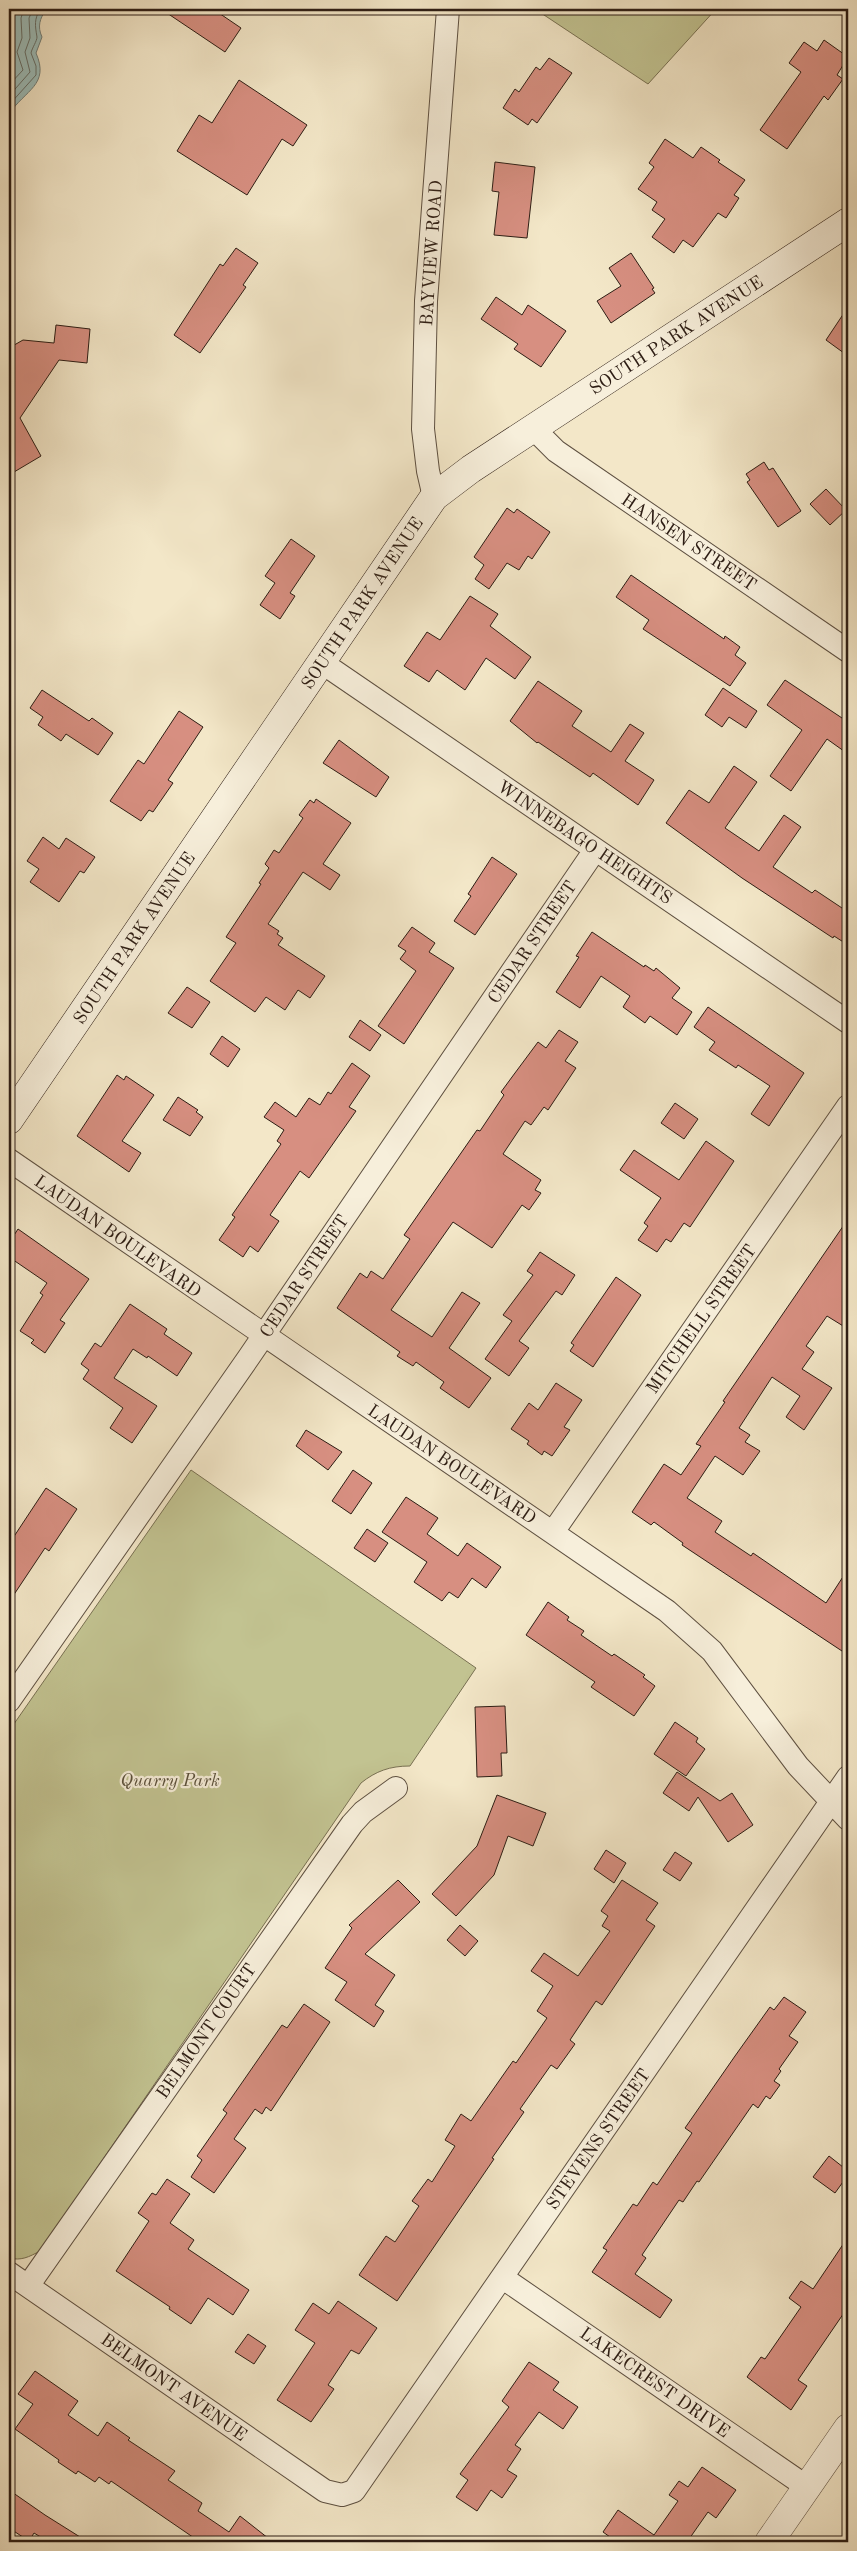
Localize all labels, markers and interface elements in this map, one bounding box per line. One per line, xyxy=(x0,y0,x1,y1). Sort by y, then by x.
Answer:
street label: BAYVIEW ROAD xyxy=(418,179,446,327)
street label: SOUTH PARK AVENUE xyxy=(586,273,767,399)
street label: HANSEN STREET xyxy=(618,491,759,595)
street label: SOUTH PARK AVENUE xyxy=(299,514,427,693)
street label: WINNEBAGO HEIGHTS xyxy=(494,778,675,908)
street label: SOUTH PARK AVENUE xyxy=(71,849,199,1028)
street label: CEDAR STREET xyxy=(485,878,580,1007)
street label: LAUDAN BOULEVARD xyxy=(31,1172,204,1301)
street label: CEDAR STREET xyxy=(257,1212,352,1341)
street label: MITCHELL STREET xyxy=(644,1242,760,1397)
street label: LAUDAN BOULEVARD xyxy=(364,1402,539,1528)
park label: Quarry Park xyxy=(120,1772,220,1790)
street label: BELMONT COURT xyxy=(153,1961,260,2102)
street label: STEVENS STREET xyxy=(543,2066,654,2213)
street label: LAKECREST DRIVE xyxy=(576,2324,733,2441)
street label: BELMONT AVENUE xyxy=(97,2331,250,2445)

